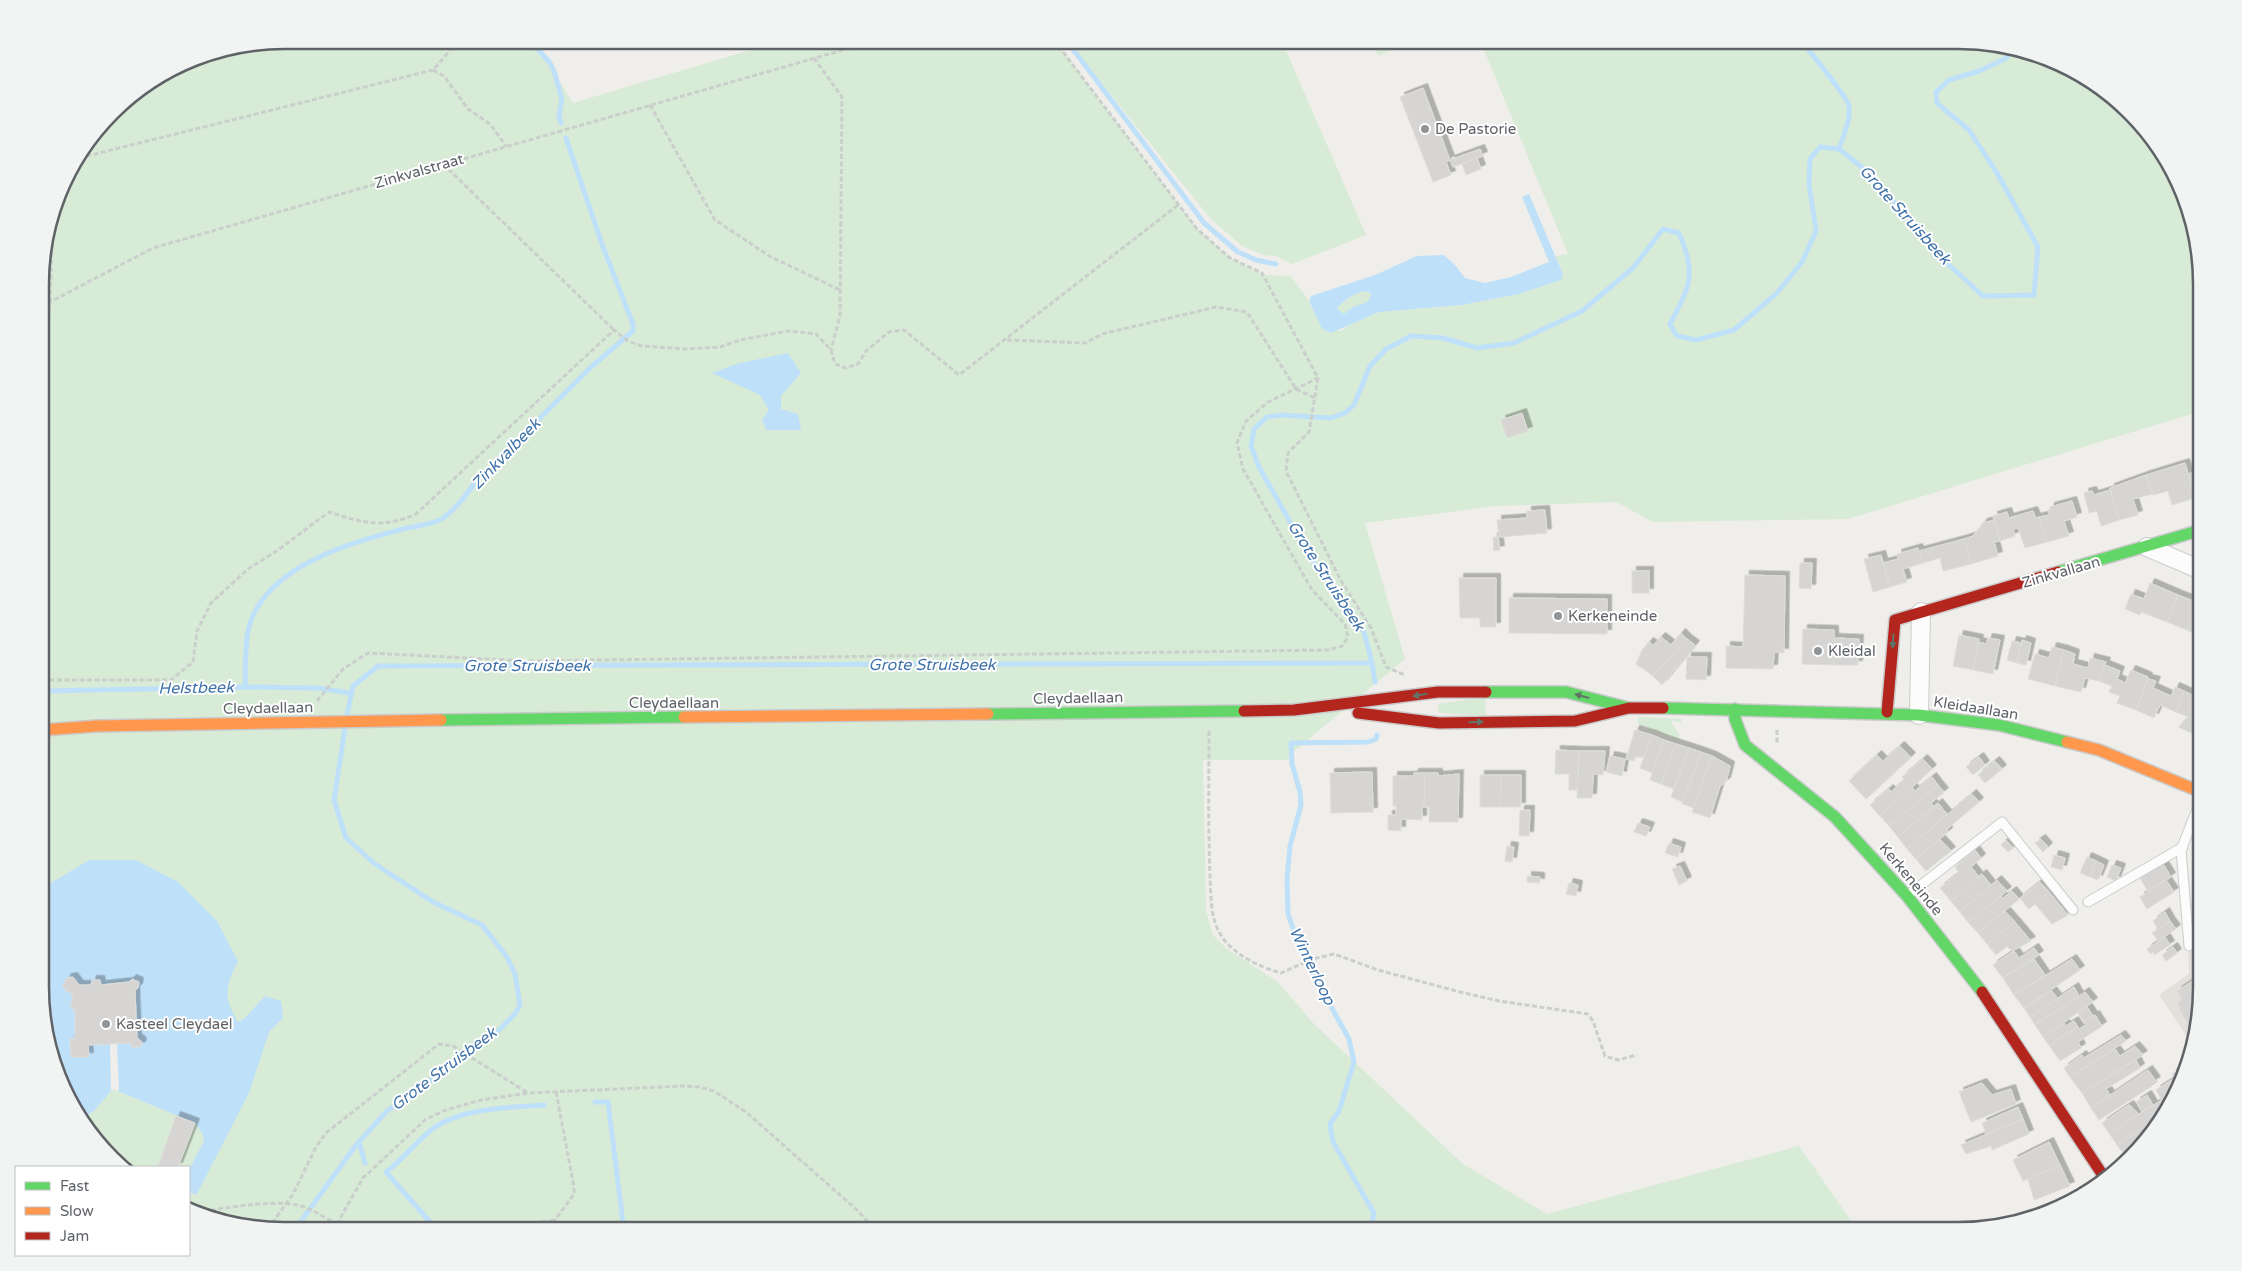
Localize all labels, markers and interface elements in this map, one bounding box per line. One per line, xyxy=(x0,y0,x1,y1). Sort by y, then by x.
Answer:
place label: De Pastorie xyxy=(1435,120,1516,138)
marker: De Pastorie xyxy=(1419,123,1431,135)
street label: Zinkvalstraat xyxy=(372,150,466,192)
water label: Grote Struisbeek xyxy=(1855,161,1956,270)
water label: Zinkvalbeek xyxy=(467,413,546,494)
water label: Grote Struisbeek xyxy=(1283,517,1370,636)
street label: Zinkvallaan xyxy=(2020,552,2102,592)
place label: Kerkeneinde xyxy=(1568,607,1657,625)
marker: Kerkeneinde xyxy=(1552,610,1564,622)
one-way arrow xyxy=(1889,634,1897,650)
place label: Kleidal xyxy=(1828,642,1876,660)
marker: Kleidal xyxy=(1812,645,1824,657)
water label: Grote Struisbeek xyxy=(869,655,997,675)
water label: Grote Struisbeek xyxy=(464,656,592,676)
water label: Helstbeek xyxy=(158,677,235,699)
street label: Cleydaellaan xyxy=(1033,688,1123,708)
one-way arrow xyxy=(1412,691,1428,699)
one-way arrow xyxy=(1575,692,1590,700)
street label: Kleidaallaan xyxy=(1932,692,2020,724)
street label: Cleydaellaan xyxy=(629,694,719,712)
street label: Cleydaellaan xyxy=(223,698,313,718)
one-way arrow xyxy=(1468,718,1484,726)
street label: Kerkeneinde xyxy=(1875,839,1947,919)
water label: Winterloop xyxy=(1285,924,1340,1009)
place label: Kasteel Cleydael xyxy=(116,1015,233,1033)
marker: Kasteel Cleydael xyxy=(100,1018,112,1030)
water label: Grote Struisbeek xyxy=(387,1022,502,1115)
legend xyxy=(15,1166,190,1256)
text: Fast xyxy=(60,1177,90,1195)
text: Slow xyxy=(60,1202,94,1220)
text: Jam xyxy=(60,1227,89,1245)

